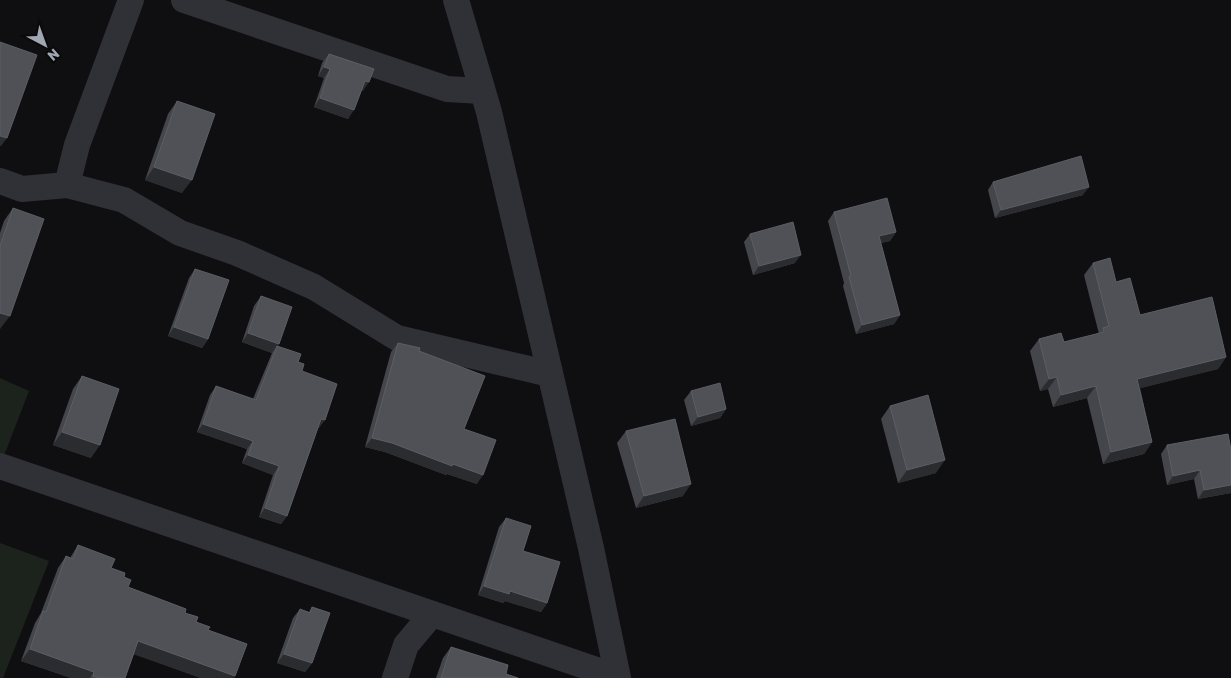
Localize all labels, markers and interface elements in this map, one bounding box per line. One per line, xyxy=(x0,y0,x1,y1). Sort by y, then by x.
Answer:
north arrow xyxy=(20,20,70,70)
text: N xyxy=(44,45,63,64)

